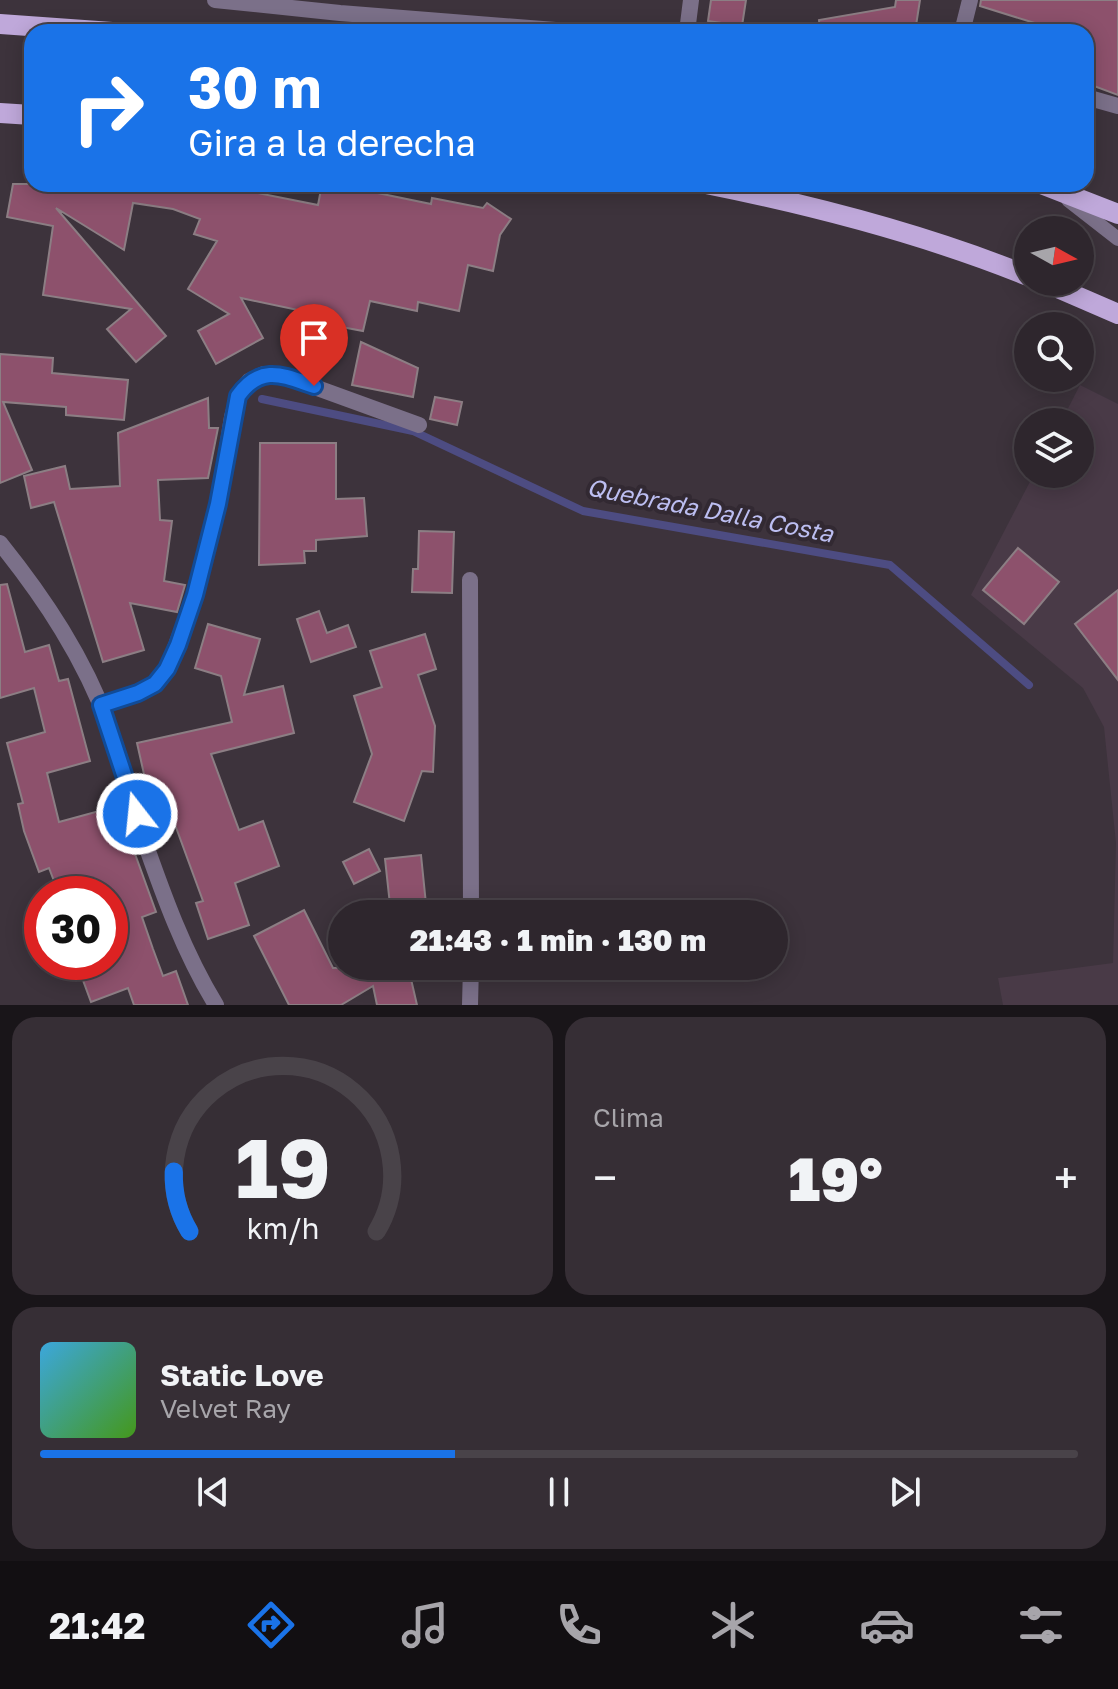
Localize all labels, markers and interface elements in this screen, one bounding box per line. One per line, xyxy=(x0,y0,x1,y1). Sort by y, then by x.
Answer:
text: 30 m xyxy=(188,53,322,120)
icon: right xyxy=(56,56,160,160)
text: Gira a la derecha xyxy=(188,121,476,164)
north arrow xyxy=(1014,216,1094,296)
map controls xyxy=(1014,216,1094,488)
pin xyxy=(280,304,348,386)
button: search xyxy=(1014,312,1094,392)
icon: arrive xyxy=(292,316,336,360)
button: layers xyxy=(1014,408,1094,488)
water label: Quebrada Dalla Costa xyxy=(585,471,837,548)
position arrow xyxy=(95,772,179,856)
speed limit sign: 30 xyxy=(24,876,128,980)
text: 21:43 · 1 min · 130 m xyxy=(410,922,706,958)
text: Clima xyxy=(593,1102,664,1133)
text: 19 xyxy=(235,1116,330,1216)
text: 19° xyxy=(788,1142,883,1214)
text: − xyxy=(593,1151,617,1204)
text: + xyxy=(1054,1151,1078,1204)
text: km/h xyxy=(246,1211,319,1245)
text: Static Love xyxy=(160,1357,324,1393)
text: Velvet Ray xyxy=(160,1393,291,1424)
icon: previous xyxy=(191,1470,235,1514)
icon: pause xyxy=(537,1470,581,1514)
icon: next xyxy=(883,1470,927,1514)
icon: directions xyxy=(243,1597,299,1653)
icon: music xyxy=(397,1597,453,1653)
icon: phone xyxy=(551,1597,607,1653)
icon: climate xyxy=(705,1597,761,1653)
icon: car xyxy=(859,1597,915,1653)
icon: filters xyxy=(1013,1597,1069,1653)
text: 21:42 xyxy=(49,1604,145,1647)

